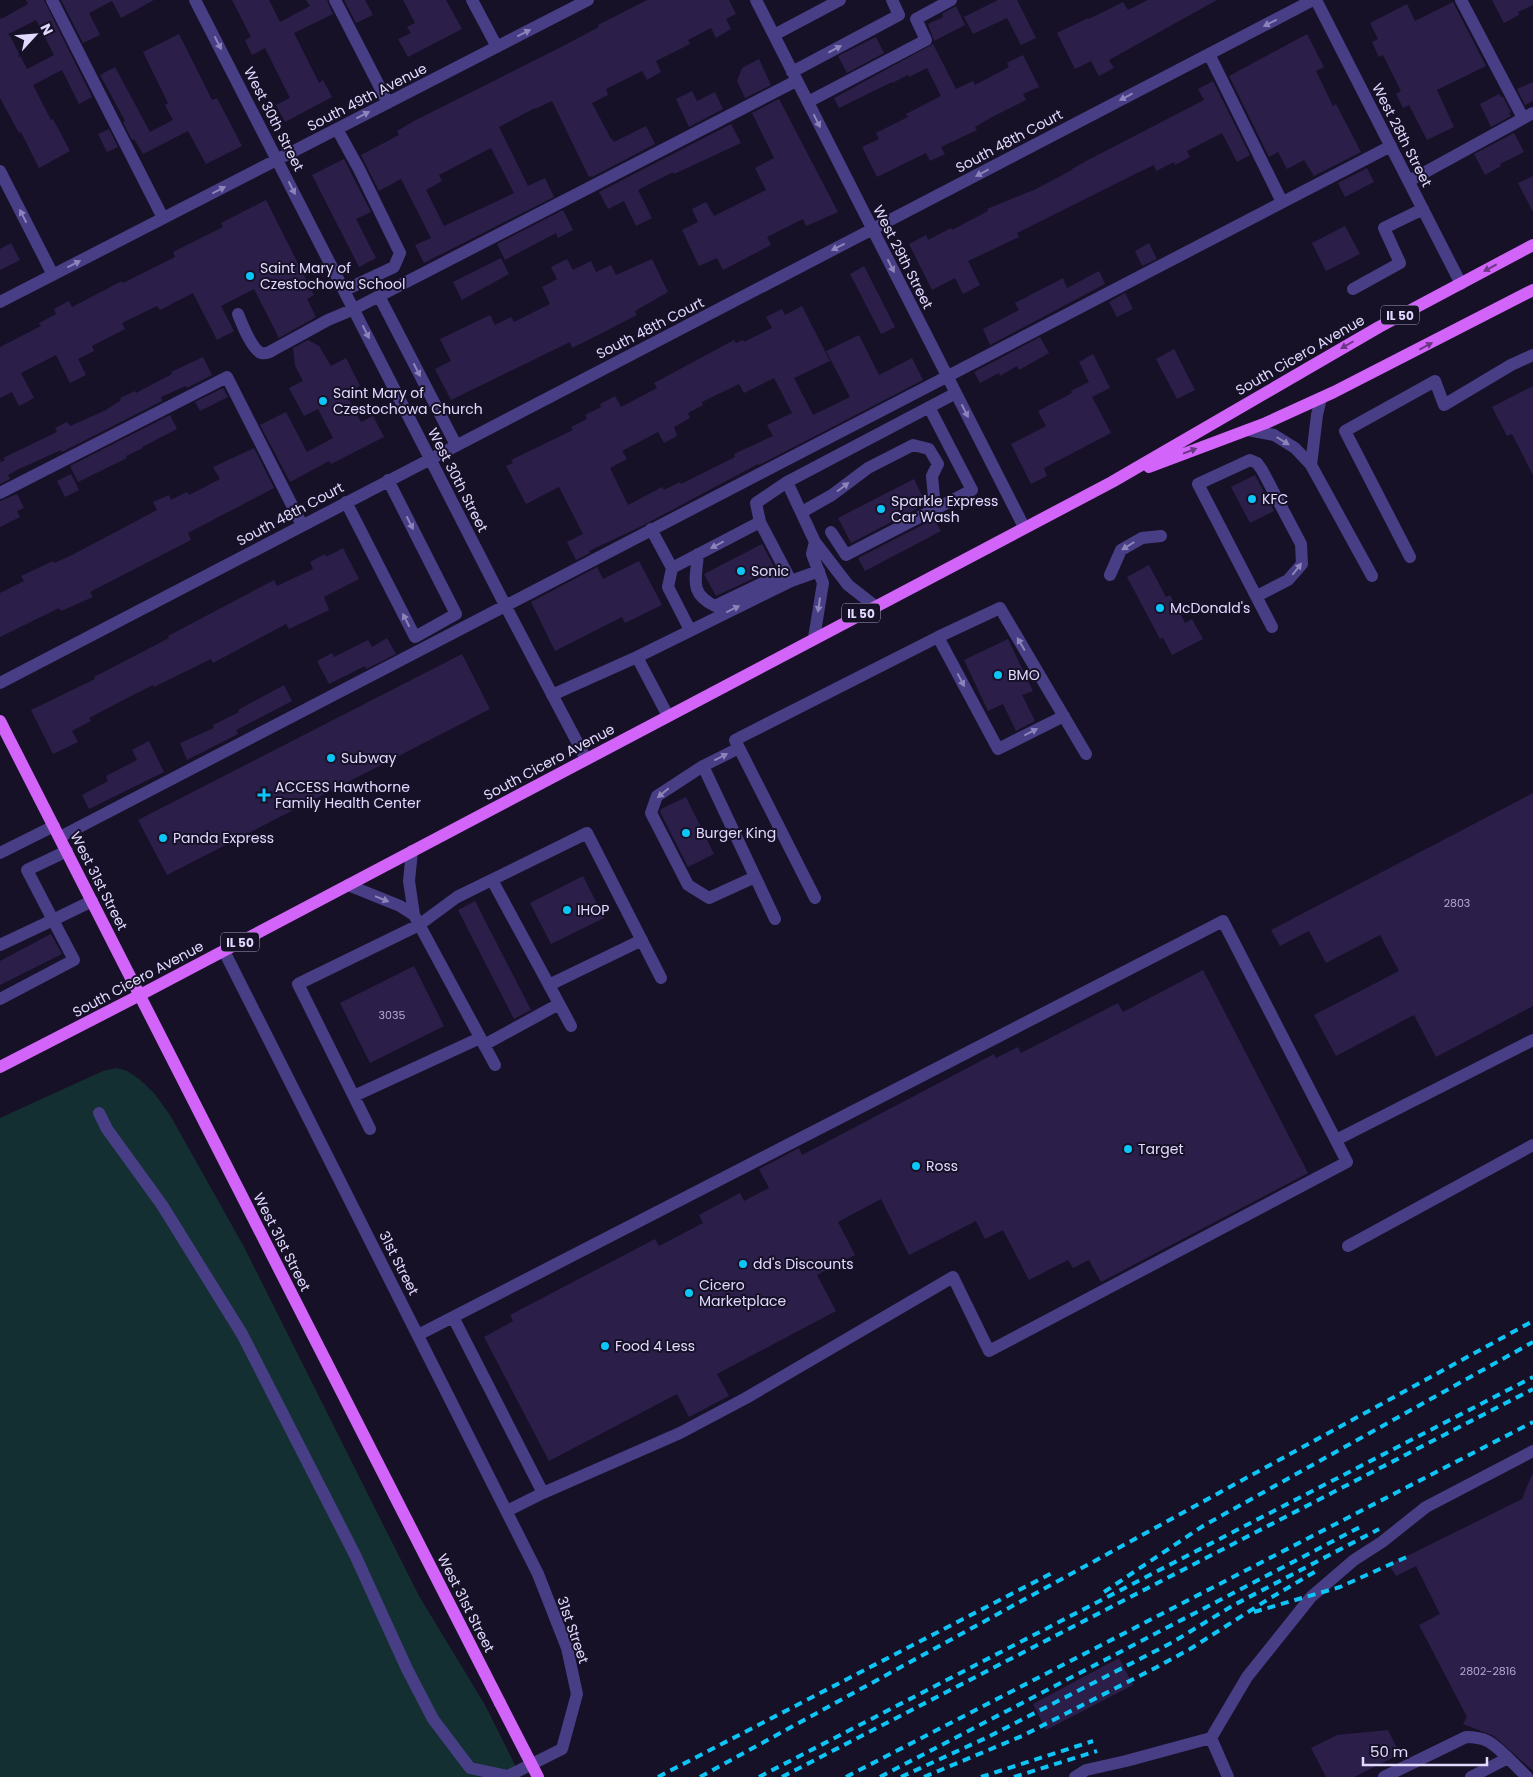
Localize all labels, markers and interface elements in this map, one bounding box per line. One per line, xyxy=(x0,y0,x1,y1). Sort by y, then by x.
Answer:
north arrow xyxy=(10,10,60,60)
one-way arrow xyxy=(1263,19,1277,27)
text: N xyxy=(35,20,58,38)
one-way arrow xyxy=(516,29,531,37)
one-way arrow xyxy=(214,36,222,51)
one-way arrow xyxy=(828,45,842,53)
street label: South 49th Avenue xyxy=(304,58,431,136)
street label: West 30th Street xyxy=(239,64,309,174)
street label: West 28th Street xyxy=(1367,80,1437,190)
one-way arrow xyxy=(1119,93,1133,102)
street label: South 48th Court xyxy=(952,104,1066,178)
one-way arrow xyxy=(356,111,371,119)
one-way arrow xyxy=(813,114,821,129)
one-way arrow xyxy=(975,169,989,177)
one-way arrow xyxy=(288,181,296,195)
one-way arrow xyxy=(212,186,226,194)
street label: West 29th Street xyxy=(868,202,938,312)
one-way arrow xyxy=(19,209,27,223)
one-way arrow xyxy=(830,243,845,251)
place label: Saint Mary of Czestochowa School xyxy=(260,258,405,294)
one-way arrow xyxy=(887,259,895,273)
one-way arrow xyxy=(67,260,82,268)
one-way arrow xyxy=(1483,264,1497,272)
marker: Saint Mary of Czestochowa School xyxy=(244,270,256,282)
street label: South 48th Court xyxy=(593,292,707,364)
road number: IL 50 xyxy=(1381,306,1419,324)
street label: South Cicero Avenue xyxy=(1232,310,1368,400)
one-way arrow xyxy=(362,325,370,340)
one-way arrow xyxy=(1339,341,1354,349)
one-way arrow xyxy=(1419,342,1433,350)
one-way arrow xyxy=(413,363,421,377)
place label: Saint Mary of Czestochowa Church xyxy=(333,383,483,419)
marker: Saint Mary of Czestochowa Church xyxy=(317,395,329,407)
one-way arrow xyxy=(961,404,969,418)
street label: West 30th Street xyxy=(423,425,493,535)
one-way arrow xyxy=(1277,436,1290,445)
one-way arrow xyxy=(1183,447,1197,455)
street label: South 48th Court xyxy=(233,477,347,551)
one-way arrow xyxy=(836,481,849,492)
place label: KFC xyxy=(1262,489,1288,509)
place label: Sparkle Express Car Wash xyxy=(891,491,998,527)
marker: KFC xyxy=(1246,493,1258,505)
marker: Sparkle Express Car Wash xyxy=(875,503,887,515)
one-way arrow xyxy=(406,516,414,531)
one-way arrow xyxy=(710,540,723,549)
one-way arrow xyxy=(1121,541,1134,550)
place label: Sonic xyxy=(751,561,789,581)
one-way arrow xyxy=(1292,562,1302,576)
marker: Sonic xyxy=(735,565,747,577)
one-way arrow xyxy=(815,598,823,614)
place label: McDonald's xyxy=(1170,598,1250,618)
marker: McDonald's xyxy=(1154,602,1166,614)
road number: IL 50 xyxy=(842,604,880,622)
one-way arrow xyxy=(726,605,741,613)
one-way arrow xyxy=(402,612,410,627)
one-way arrow xyxy=(1017,637,1026,650)
place label: BMO xyxy=(1008,665,1040,685)
marker: BMO xyxy=(992,669,1004,681)
one-way arrow xyxy=(957,673,966,687)
street label: South Cicero Avenue xyxy=(480,719,618,805)
one-way arrow xyxy=(1024,728,1038,736)
place label: Subway xyxy=(341,748,397,768)
marker: Subway xyxy=(325,752,337,764)
one-way arrow xyxy=(713,753,728,761)
place label: ACCESS Hawthorne Family Health Center xyxy=(275,777,421,813)
marker: ACCESS Hawthorne Family Health Center xyxy=(257,788,271,802)
one-way arrow xyxy=(656,788,669,799)
place label: Burger King xyxy=(696,823,776,843)
marker: Burger King xyxy=(680,827,692,839)
street label: West 31st Street xyxy=(65,828,133,934)
place label: Panda Express xyxy=(173,828,274,848)
marker: Panda Express xyxy=(157,832,169,844)
one-way arrow xyxy=(374,895,389,903)
house number: 2803 xyxy=(1444,895,1470,911)
place label: IHOP xyxy=(577,900,609,920)
marker: IHOP xyxy=(561,904,573,916)
road number: IL 50 xyxy=(221,932,259,952)
street label: South Cicero Avenue xyxy=(69,936,207,1022)
house number: 3035 xyxy=(379,1007,405,1023)
place label: Target xyxy=(1138,1139,1184,1159)
marker: Target xyxy=(1122,1143,1134,1155)
place label: Ross xyxy=(926,1156,958,1176)
marker: Ross xyxy=(910,1160,922,1172)
street label: West 31st Street xyxy=(248,1189,316,1295)
street label: 31st Street xyxy=(374,1227,424,1299)
place label: dd's Discounts xyxy=(753,1254,854,1274)
marker: dd's Discounts xyxy=(737,1258,749,1270)
place label: Cicero Marketplace xyxy=(699,1275,787,1311)
marker: Cicero Marketplace xyxy=(683,1287,695,1299)
place label: Food 4 Less xyxy=(615,1336,695,1356)
marker: Food 4 Less xyxy=(599,1340,611,1352)
street label: West 31st Street xyxy=(432,1550,500,1656)
street label: 31st Street xyxy=(552,1594,594,1666)
house number: 2802-2816 xyxy=(1460,1663,1516,1679)
scale bar xyxy=(1363,1734,1487,1766)
text: 50 m xyxy=(1370,1741,1408,1762)

